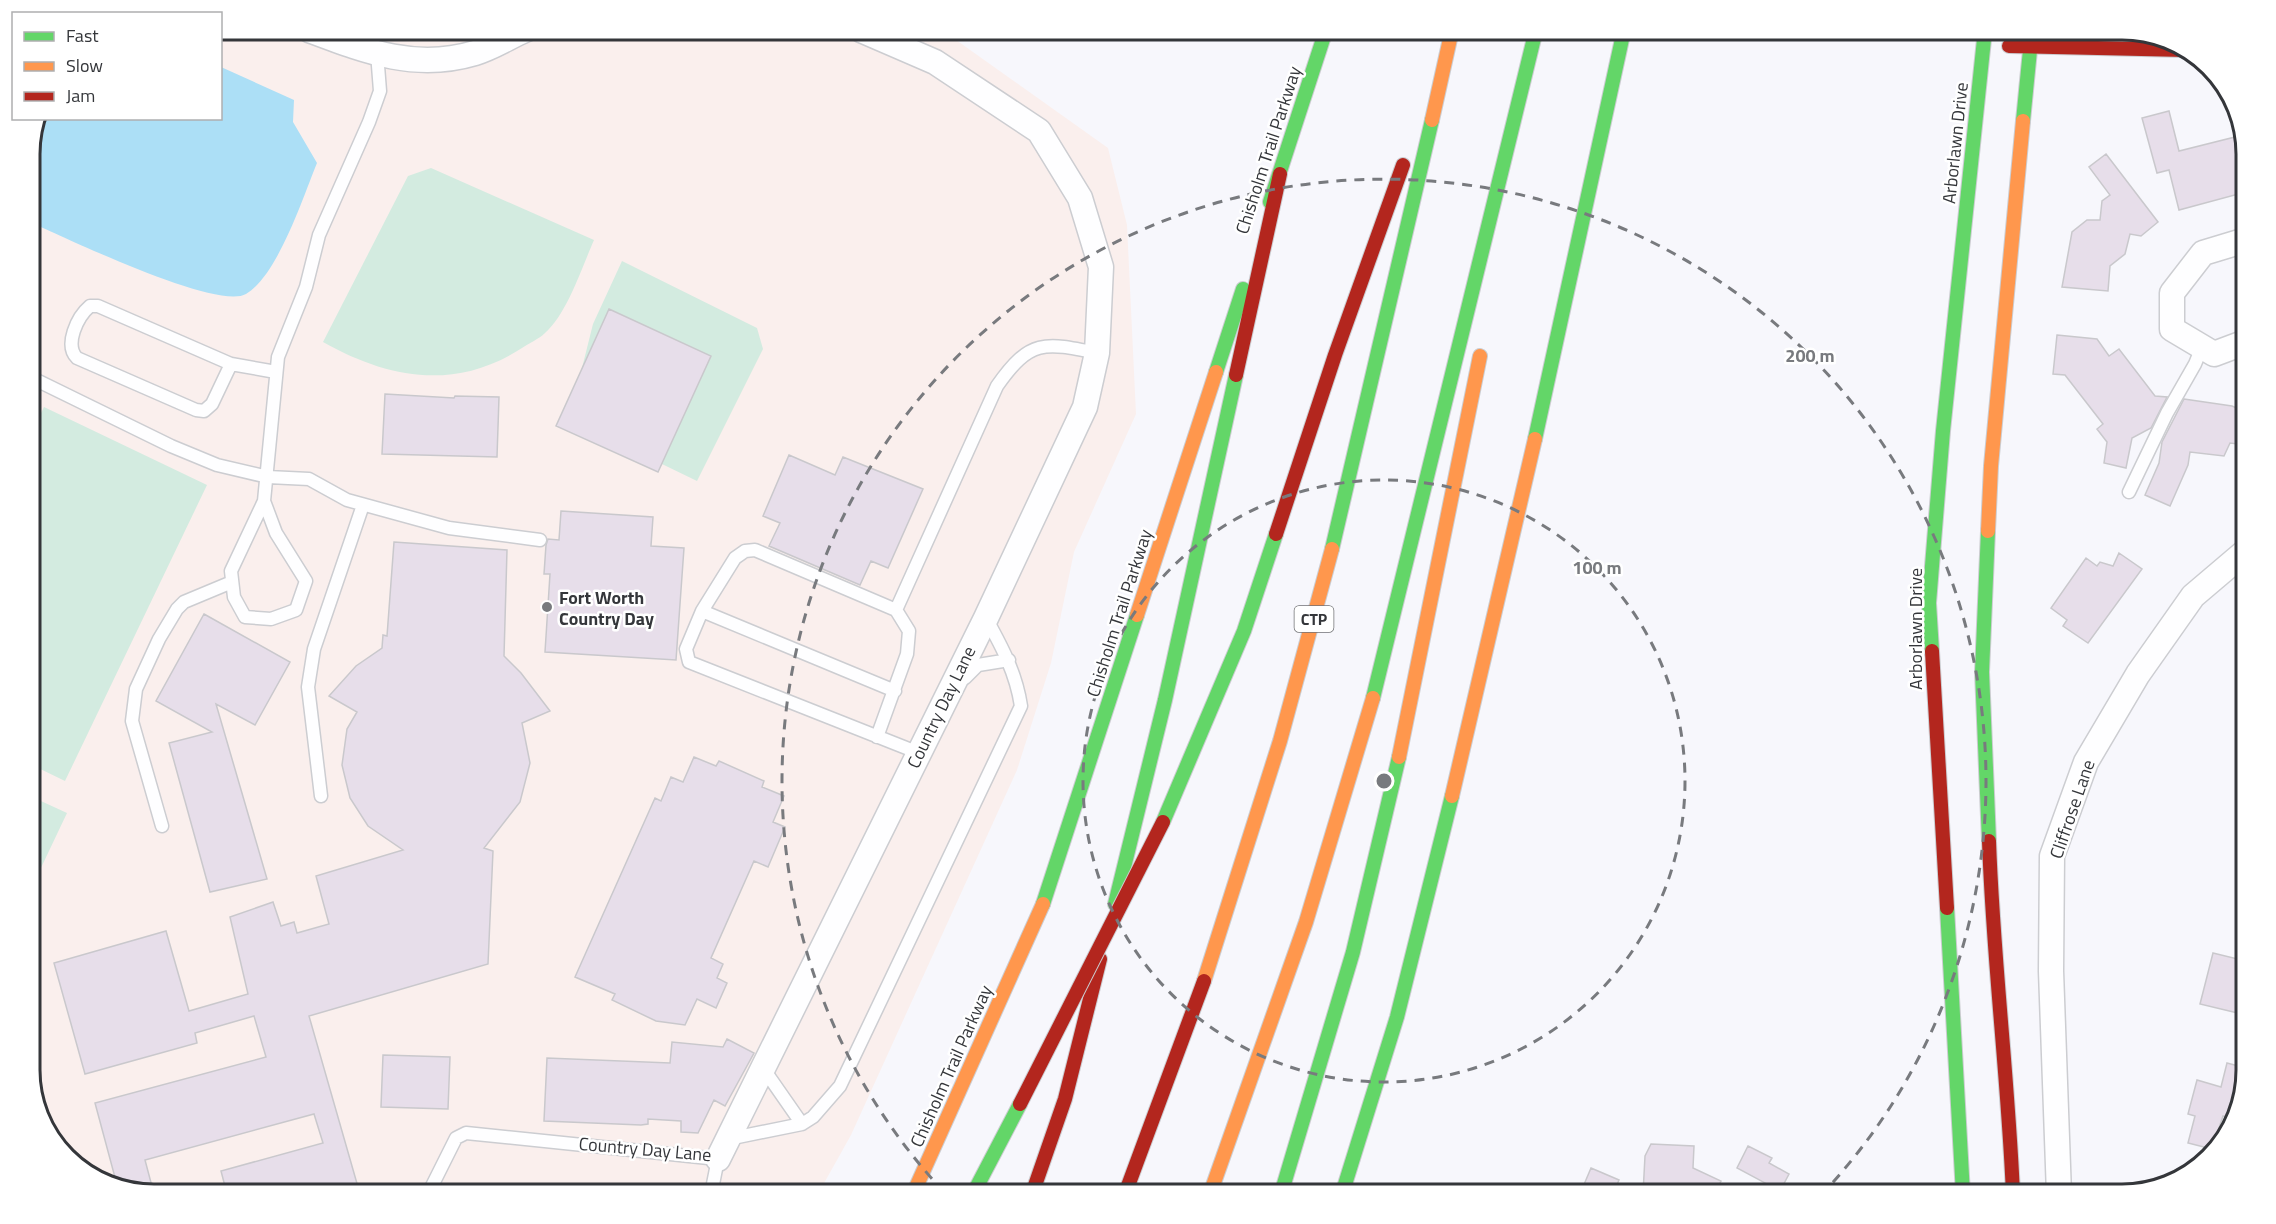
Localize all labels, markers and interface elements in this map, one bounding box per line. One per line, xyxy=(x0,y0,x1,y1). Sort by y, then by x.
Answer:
legend xyxy=(12,12,222,120)
text: Fast xyxy=(66,22,99,49)
text: Slow xyxy=(66,52,103,79)
street label: Chisholm Trail Parkway xyxy=(1228,62,1308,237)
street label: Arborlawn Drive xyxy=(1935,81,1975,205)
text: Jam xyxy=(66,82,95,109)
text: 200 m xyxy=(1785,342,1835,369)
street label: Chisholm Trail Parkway xyxy=(1079,525,1159,700)
text: 100 m xyxy=(1572,554,1622,581)
street label: Arborlawn Drive xyxy=(1902,568,1929,690)
place label: Fort Worth Country Day xyxy=(559,584,654,632)
marker: Fort Worth Country Day xyxy=(540,600,554,614)
road number: CTP xyxy=(1294,606,1334,632)
street label: Country Day Lane xyxy=(900,641,982,773)
street label: Cliffrose Lane xyxy=(2042,756,2102,862)
centre of rings xyxy=(1374,771,1394,791)
street label: Chisholm Trail Parkway xyxy=(903,980,999,1151)
street label: Country Day Lane xyxy=(578,1130,712,1168)

